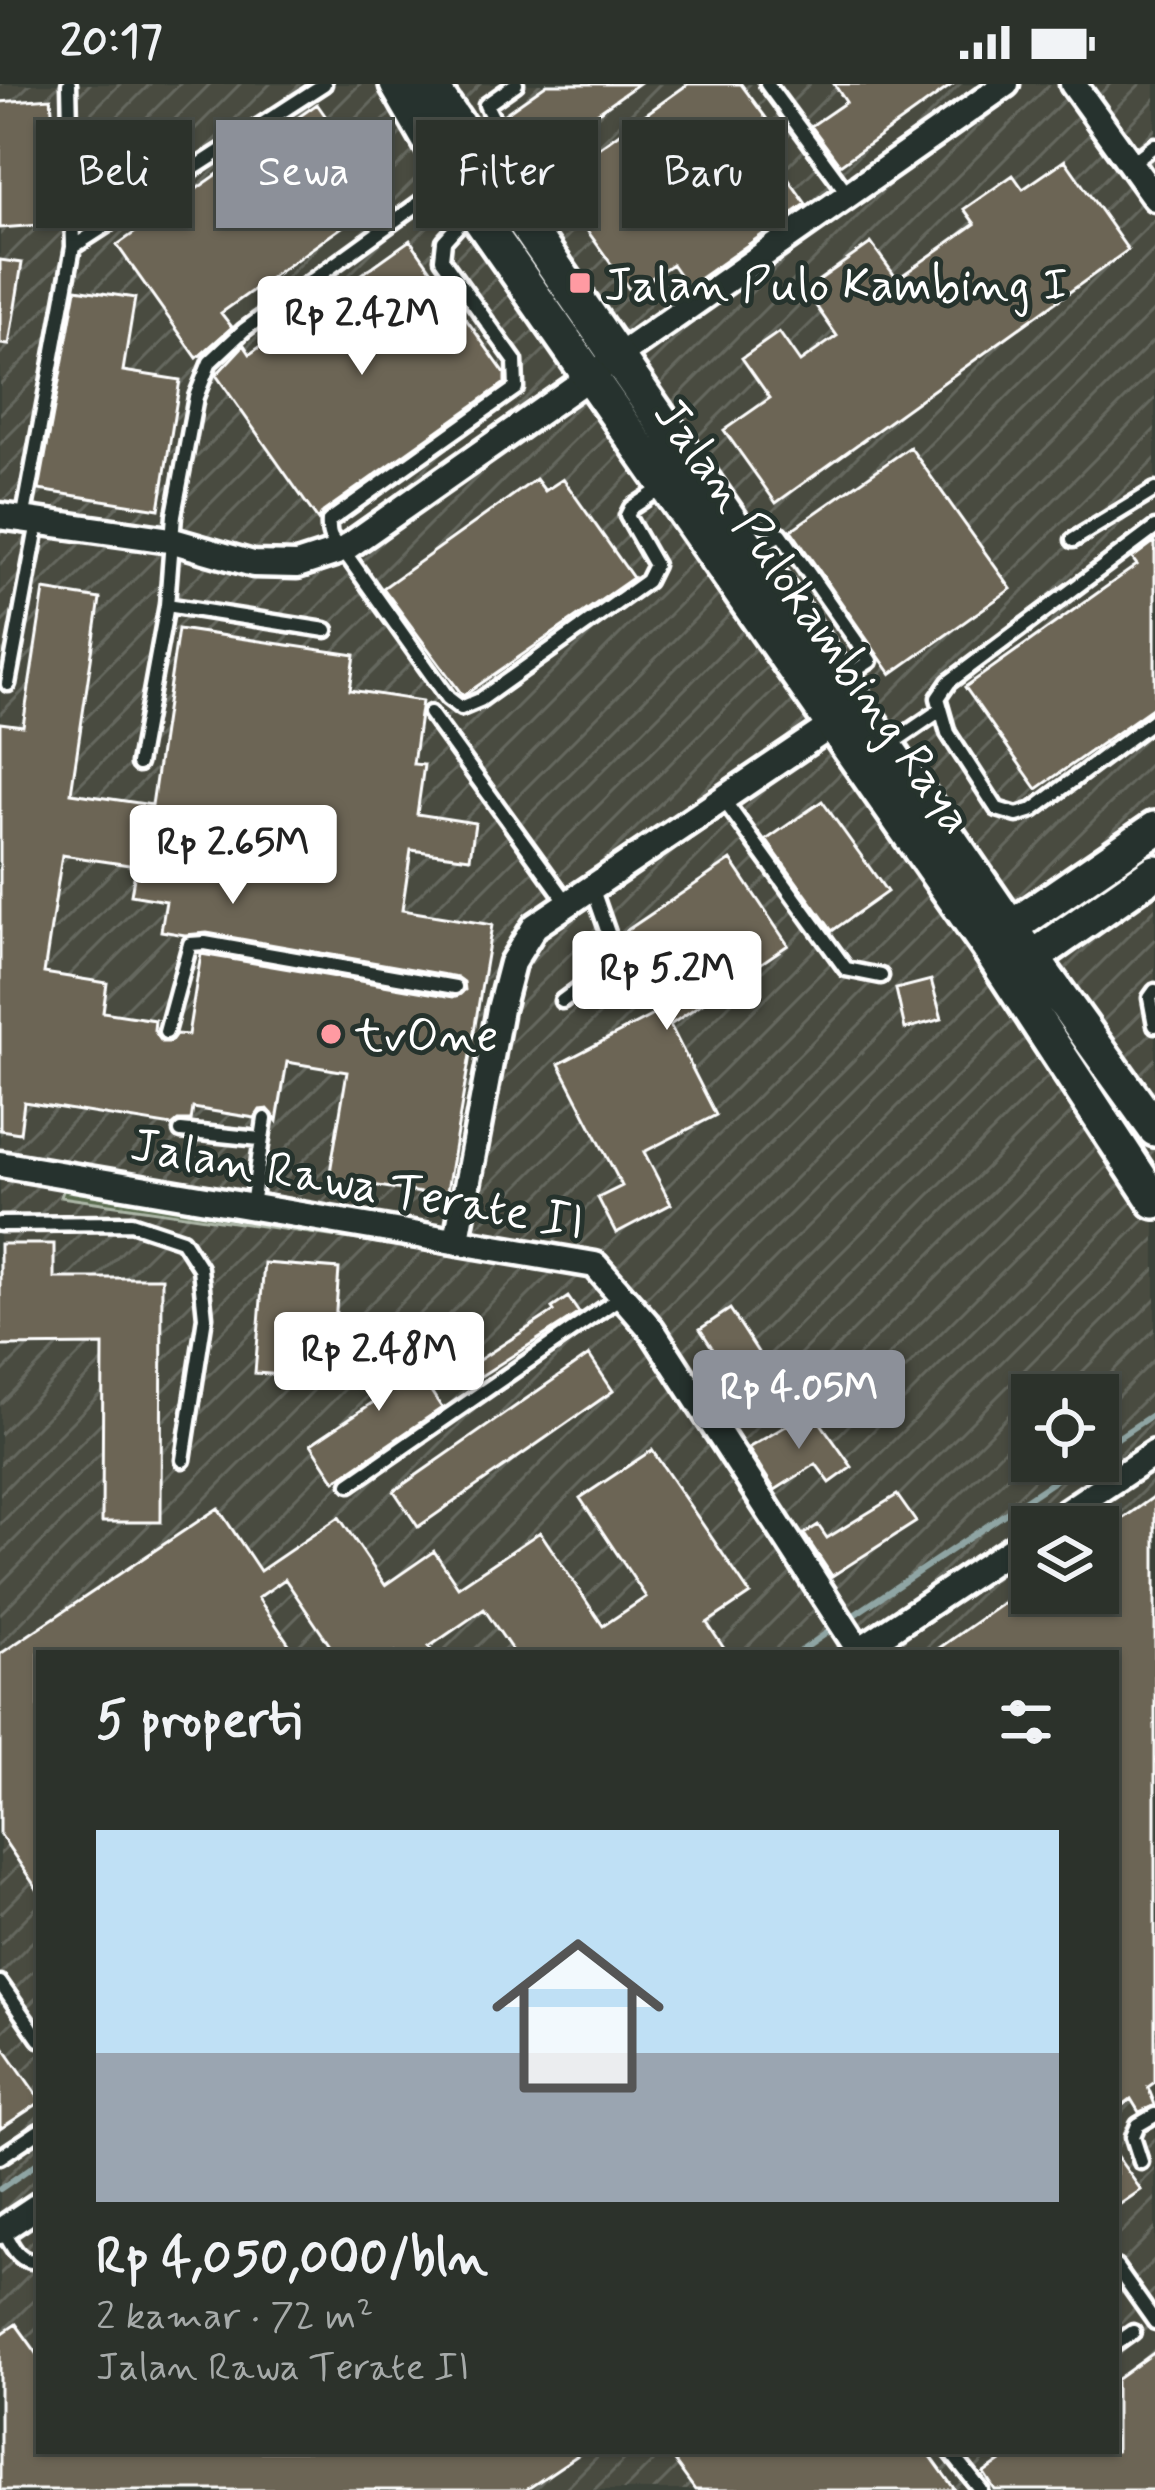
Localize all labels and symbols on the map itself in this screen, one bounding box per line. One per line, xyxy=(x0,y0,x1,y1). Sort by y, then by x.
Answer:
place label: Jalan Pulo Kambing I xyxy=(604,255,1068,318)
marker: Jalan Pulo Kambing I xyxy=(567,270,593,296)
pin: Rp 2.42M xyxy=(238,276,486,378)
street label: Jalan Pulokambing Raya xyxy=(638,386,987,848)
pin: Rp 2.65M xyxy=(109,805,357,907)
pin: Rp 5.2M xyxy=(556,931,778,1033)
place label: tvOne xyxy=(354,1006,498,1069)
marker: tvOne xyxy=(318,1021,344,1047)
street label: Jalan Rawa Terate II xyxy=(126,1115,589,1256)
pin: Rp 2.48M xyxy=(255,1312,503,1414)
pin: Rp 4.05M xyxy=(675,1350,923,1452)

